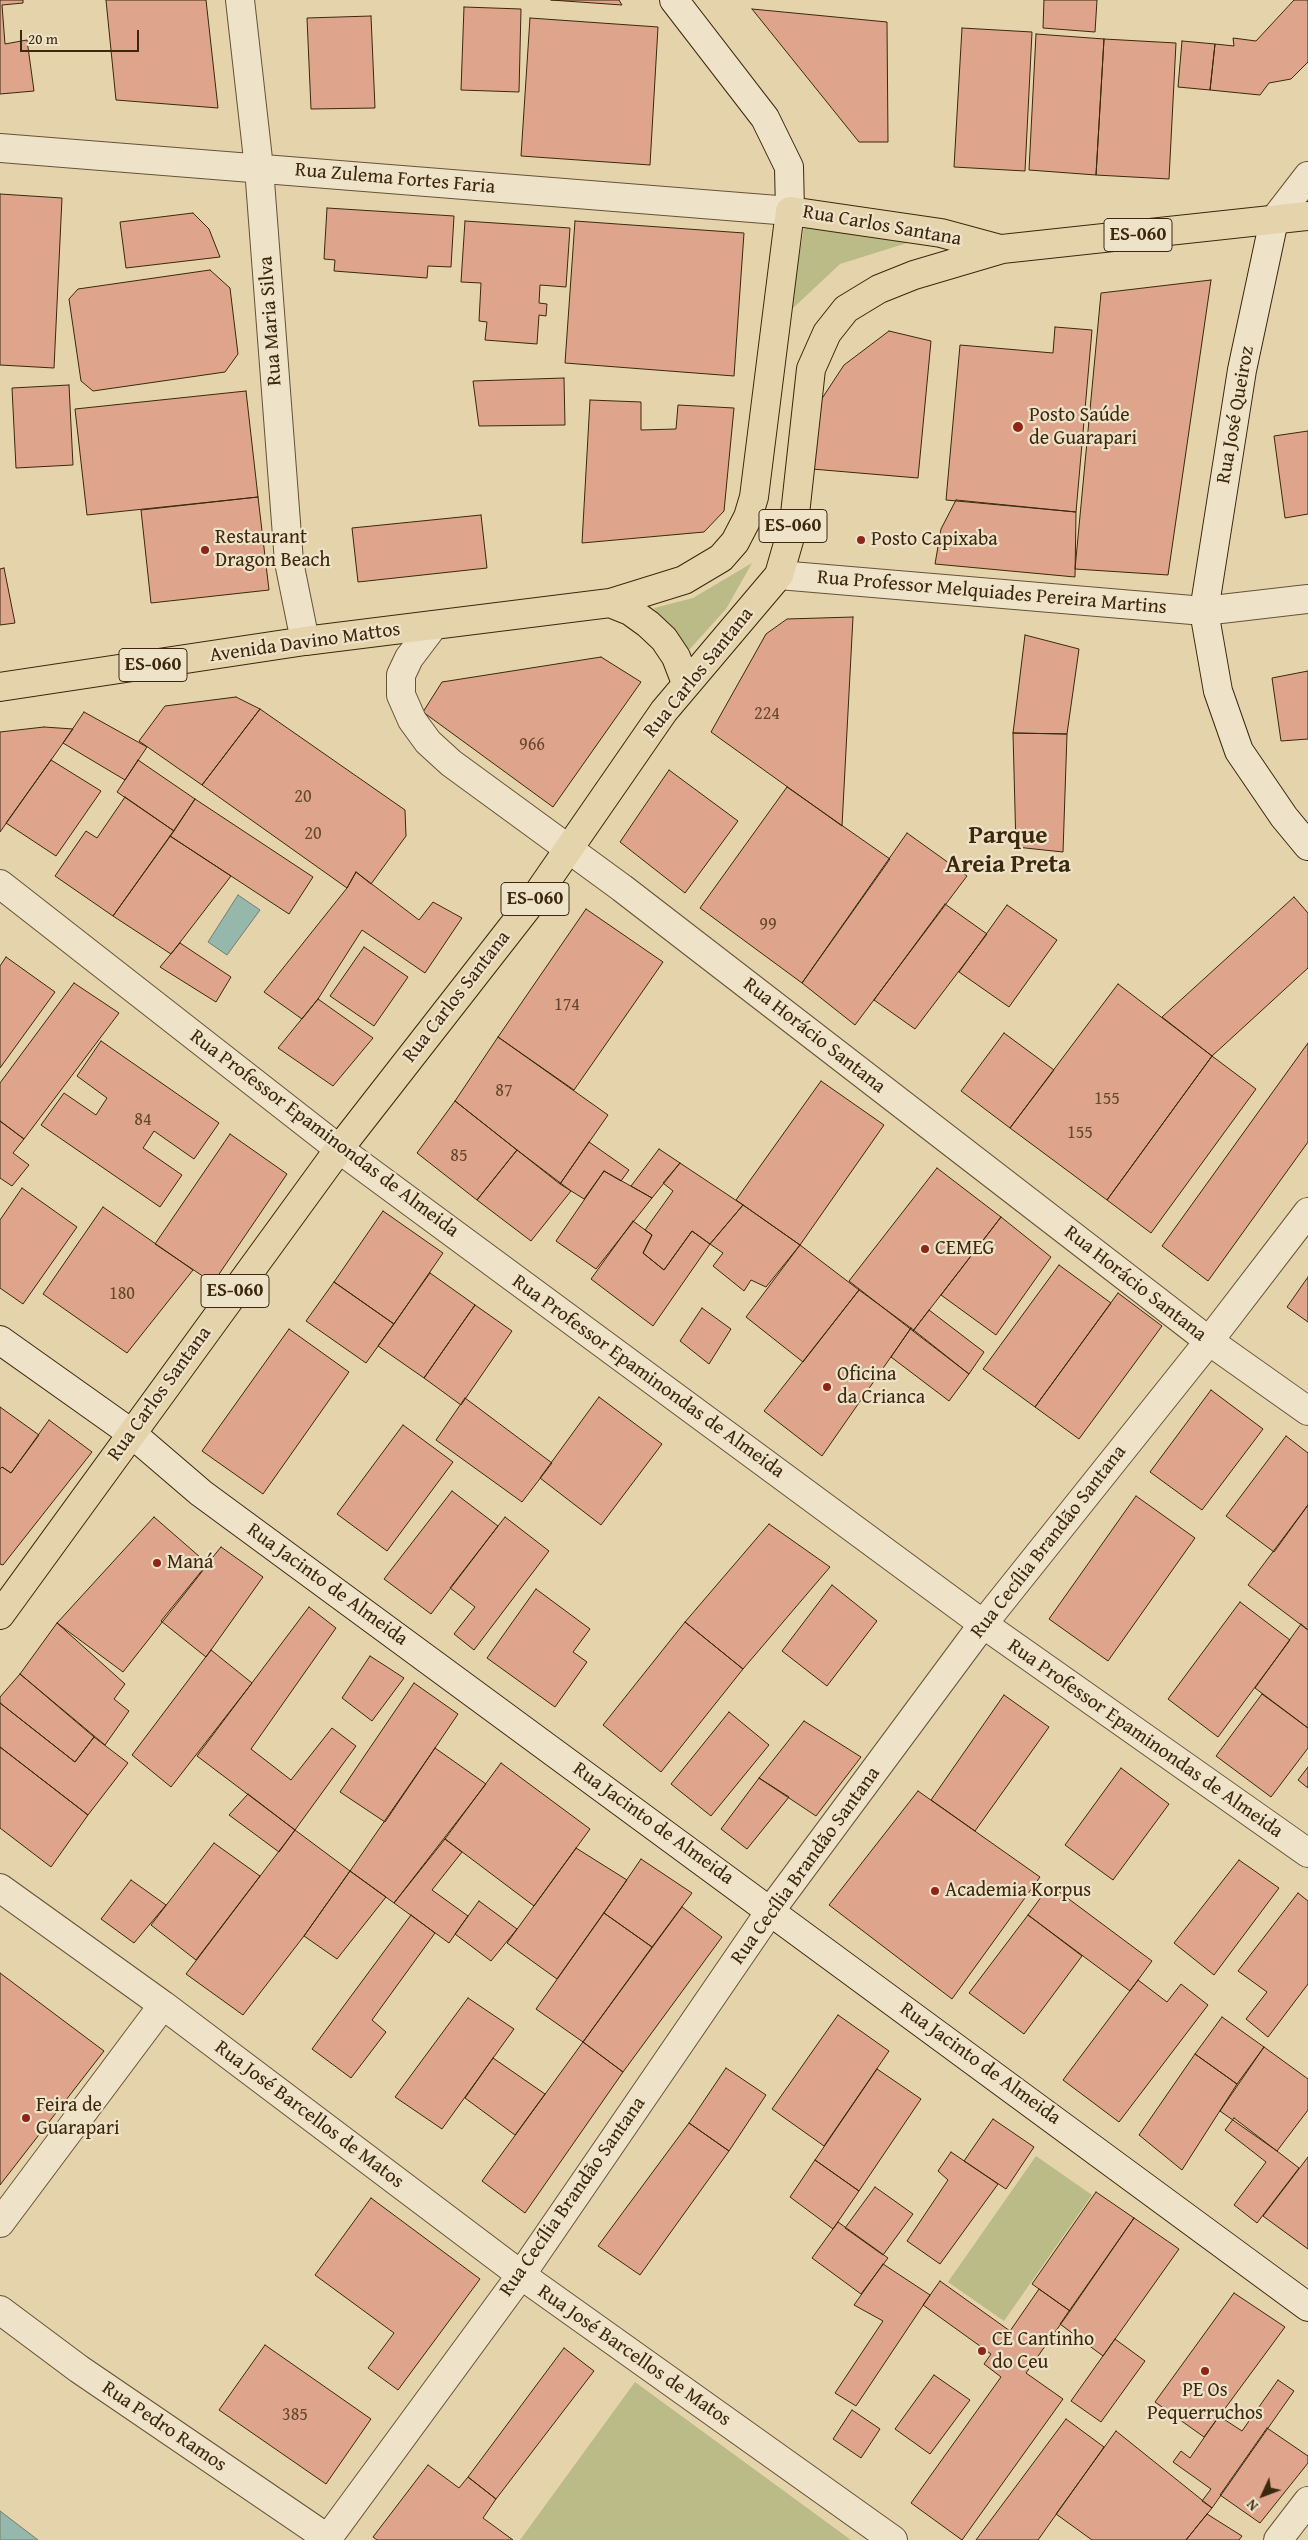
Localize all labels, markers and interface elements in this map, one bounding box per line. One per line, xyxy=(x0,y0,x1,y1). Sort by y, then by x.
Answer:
scale bar xyxy=(22,20,141,52)
text: 20 m xyxy=(28,28,58,49)
street label: Rua Zulema Fortes Faria xyxy=(294,158,496,200)
street label: Rua Carlos Santana xyxy=(801,200,963,252)
road number: ES-060 xyxy=(1104,218,1172,252)
street label: Rua Maria Silva xyxy=(255,255,287,387)
street label: Rua José Queiroz xyxy=(1212,344,1260,486)
place label: Posto Saúde de Guarapari xyxy=(1029,404,1137,451)
marker: Posto Saúde de Guarapari xyxy=(1011,420,1025,434)
road number: ES-060 xyxy=(759,510,827,542)
place label: Restaurant Dragon Beach xyxy=(215,526,330,573)
place label: Posto Capixaba xyxy=(871,528,998,552)
marker: Posto Capixaba xyxy=(855,534,867,546)
marker: Restaurant Dragon Beach xyxy=(199,544,211,556)
street label: Rua Professor Melquiades Pereira Martins xyxy=(816,566,1168,620)
street label: Rua Carlos Santana xyxy=(639,603,759,743)
street label: Avenida Davino Mattos xyxy=(208,618,402,668)
road number: ES-060 xyxy=(119,648,187,682)
house number: 224 xyxy=(754,703,780,725)
house number: 966 xyxy=(519,734,545,756)
house number: 20 xyxy=(294,786,312,808)
district label: Parque Areia Preta xyxy=(945,822,1071,881)
house number: 20 xyxy=(304,823,322,845)
road number: ES-060 xyxy=(501,882,569,916)
house number: 99 xyxy=(759,914,777,936)
street label: Rua Carlos Santana xyxy=(398,926,516,1068)
street label: Rua Horácio Santana xyxy=(738,973,890,1099)
house number: 174 xyxy=(554,994,580,1016)
street label: Rua Professor Epaminondas de Almeida xyxy=(185,1025,463,1243)
house number: 87 xyxy=(495,1080,513,1102)
house number: 155 xyxy=(1094,1088,1120,1110)
house number: 84 xyxy=(134,1109,152,1131)
house number: 155 xyxy=(1067,1122,1093,1144)
house number: 85 xyxy=(450,1145,468,1167)
street label: Rua Horácio Santana xyxy=(1059,1221,1211,1347)
place label: CEMEG xyxy=(935,1237,994,1261)
marker: CEMEG xyxy=(919,1243,931,1255)
street label: Rua Professor Epaminondas de Almeida xyxy=(507,1270,789,1484)
road number: ES-060 xyxy=(201,1274,269,1308)
house number: 180 xyxy=(109,1283,135,1305)
street label: Rua Carlos Santana xyxy=(103,1322,217,1466)
place label: Oficina da Crianca xyxy=(837,1363,925,1410)
marker: Oficina da Crianca xyxy=(821,1381,833,1393)
street label: Rua Cecília Brandão Santana xyxy=(966,1441,1132,1643)
street label: Rua Jacinto de Almeida xyxy=(242,1519,412,1651)
place label: Maná xyxy=(167,1551,214,1575)
marker: Maná xyxy=(151,1557,163,1569)
street label: Rua Professor Epaminondas de Almeida xyxy=(1003,1634,1287,1844)
street label: Rua Jacinto de Almeida xyxy=(568,1758,738,1890)
street label: Rua Cecília Brandão Santana xyxy=(726,1762,886,1970)
place label: Academia Korpus xyxy=(945,1879,1091,1903)
marker: Academia Korpus xyxy=(929,1885,941,1897)
street label: Rua Jacinto de Almeida xyxy=(895,1998,1065,2130)
street label: Rua José Barcellos de Matos xyxy=(210,2036,408,2194)
street label: Rua Cecília Brandão Santana xyxy=(495,2092,651,2302)
place label: Feira de Guarapari xyxy=(36,2094,120,2141)
marker: Feira de Guarapari xyxy=(20,2112,32,2124)
street label: Rua José Barcellos de Matos xyxy=(533,2280,735,2432)
place label: CE Cantinho do Ceu xyxy=(992,2328,1094,2375)
marker: CE Cantinho do Ceu xyxy=(976,2345,988,2357)
marker: PE Os Pequerruchos xyxy=(1199,2365,1211,2377)
street label: Rua Pedro Ramos xyxy=(97,2377,231,2477)
place label: PE Os Pequerruchos xyxy=(1147,2379,1263,2426)
house number: 385 xyxy=(282,2404,308,2426)
north arrow xyxy=(1238,2470,1288,2520)
text: N xyxy=(1242,2495,1263,2515)

